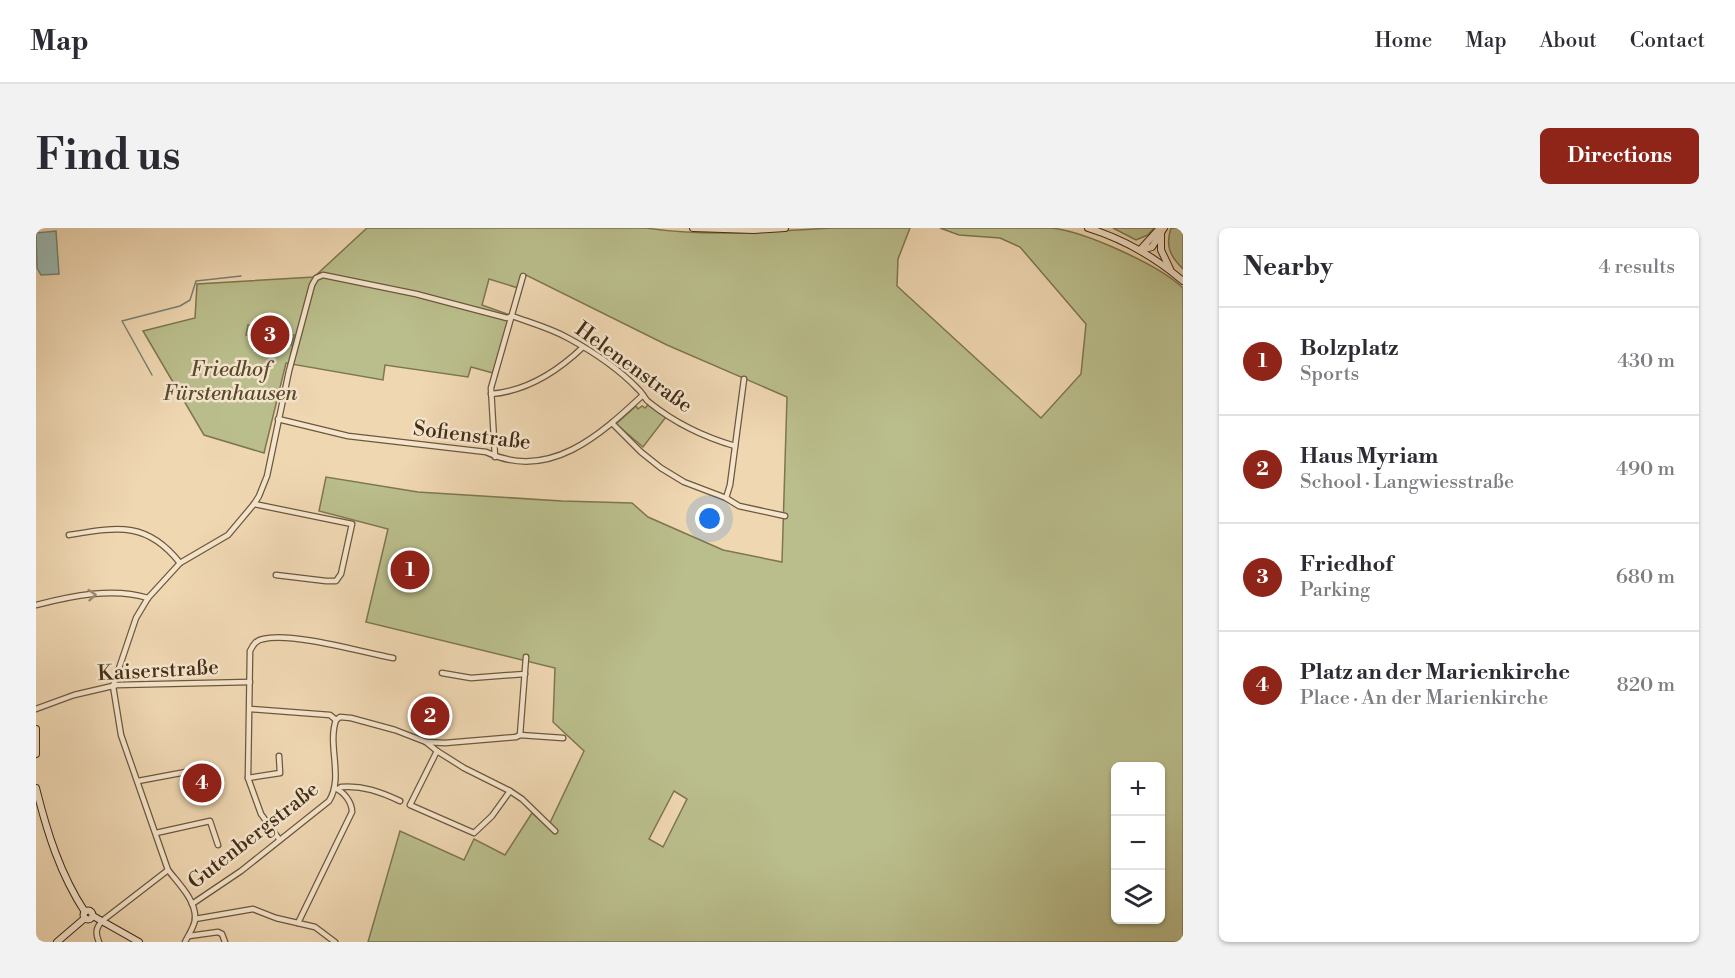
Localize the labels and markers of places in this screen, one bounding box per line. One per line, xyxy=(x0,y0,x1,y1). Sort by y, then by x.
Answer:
pin: 3 xyxy=(250,312,290,358)
pin: 1 xyxy=(390,548,430,592)
pin: 2 xyxy=(410,694,450,738)
pin: 4 xyxy=(182,760,222,806)

